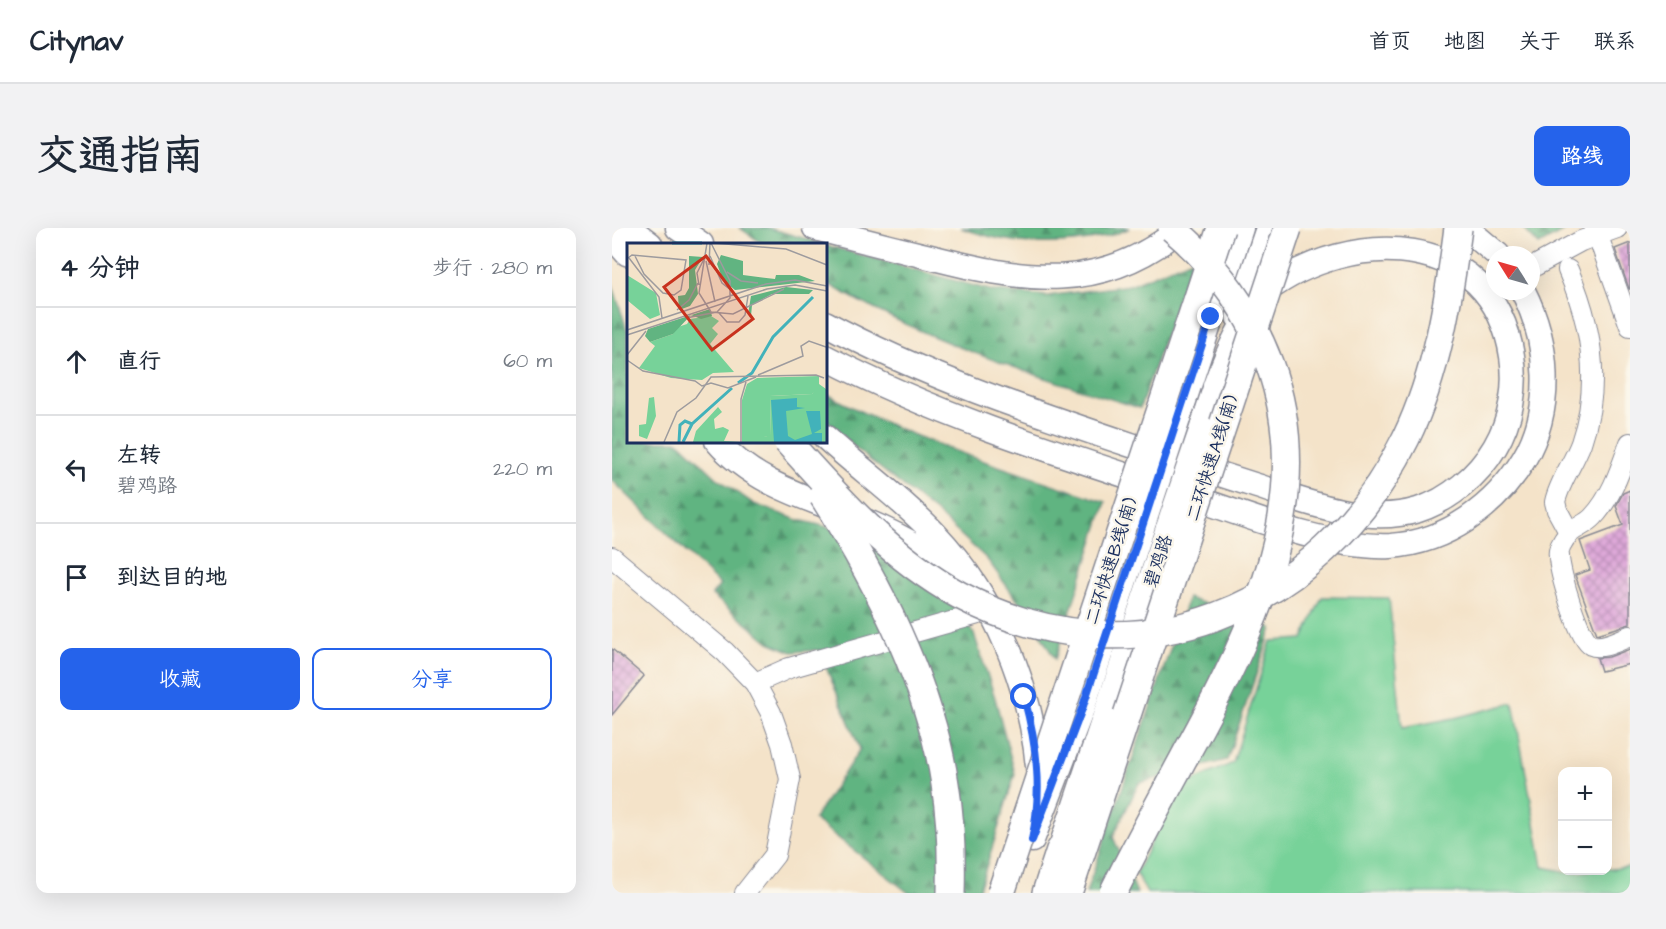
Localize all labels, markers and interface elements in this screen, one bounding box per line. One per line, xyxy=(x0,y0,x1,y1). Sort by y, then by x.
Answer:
text: Citynav xyxy=(30,22,124,61)
text: 首页 xyxy=(1369,27,1411,56)
text: 地图 xyxy=(1444,27,1486,56)
text: 关于 xyxy=(1519,27,1561,56)
text: 联系 xyxy=(1594,27,1636,56)
button: 路线 xyxy=(1534,126,1630,186)
text: 交通指南 xyxy=(36,128,204,186)
inset map xyxy=(627,243,826,442)
north arrow xyxy=(1486,246,1540,300)
text: 4 分钟 xyxy=(60,250,140,286)
text: 步行 · 280 m xyxy=(433,254,552,282)
route end xyxy=(1197,303,1223,329)
icon: ahead xyxy=(60,345,93,378)
text: 直行 xyxy=(117,346,161,377)
text: 60 m xyxy=(503,347,552,375)
street label: 二环快速A线(南) xyxy=(1180,392,1245,524)
text: 左转 xyxy=(117,440,161,471)
icon: left xyxy=(60,453,93,486)
text: 220 m xyxy=(493,455,552,483)
text: 碧鸡路 xyxy=(117,472,177,500)
street label: 二环快速B线(南) xyxy=(1079,494,1144,628)
street label: 碧鸡路 xyxy=(1138,532,1179,591)
icon: arrive xyxy=(60,561,93,594)
text: 到达目的地 xyxy=(117,562,227,593)
button: 收藏 xyxy=(60,648,300,710)
button: 分享 xyxy=(312,648,552,710)
route start xyxy=(1010,683,1036,709)
map controls xyxy=(1558,767,1612,875)
button: + xyxy=(1558,767,1612,821)
button: − xyxy=(1558,821,1612,875)

